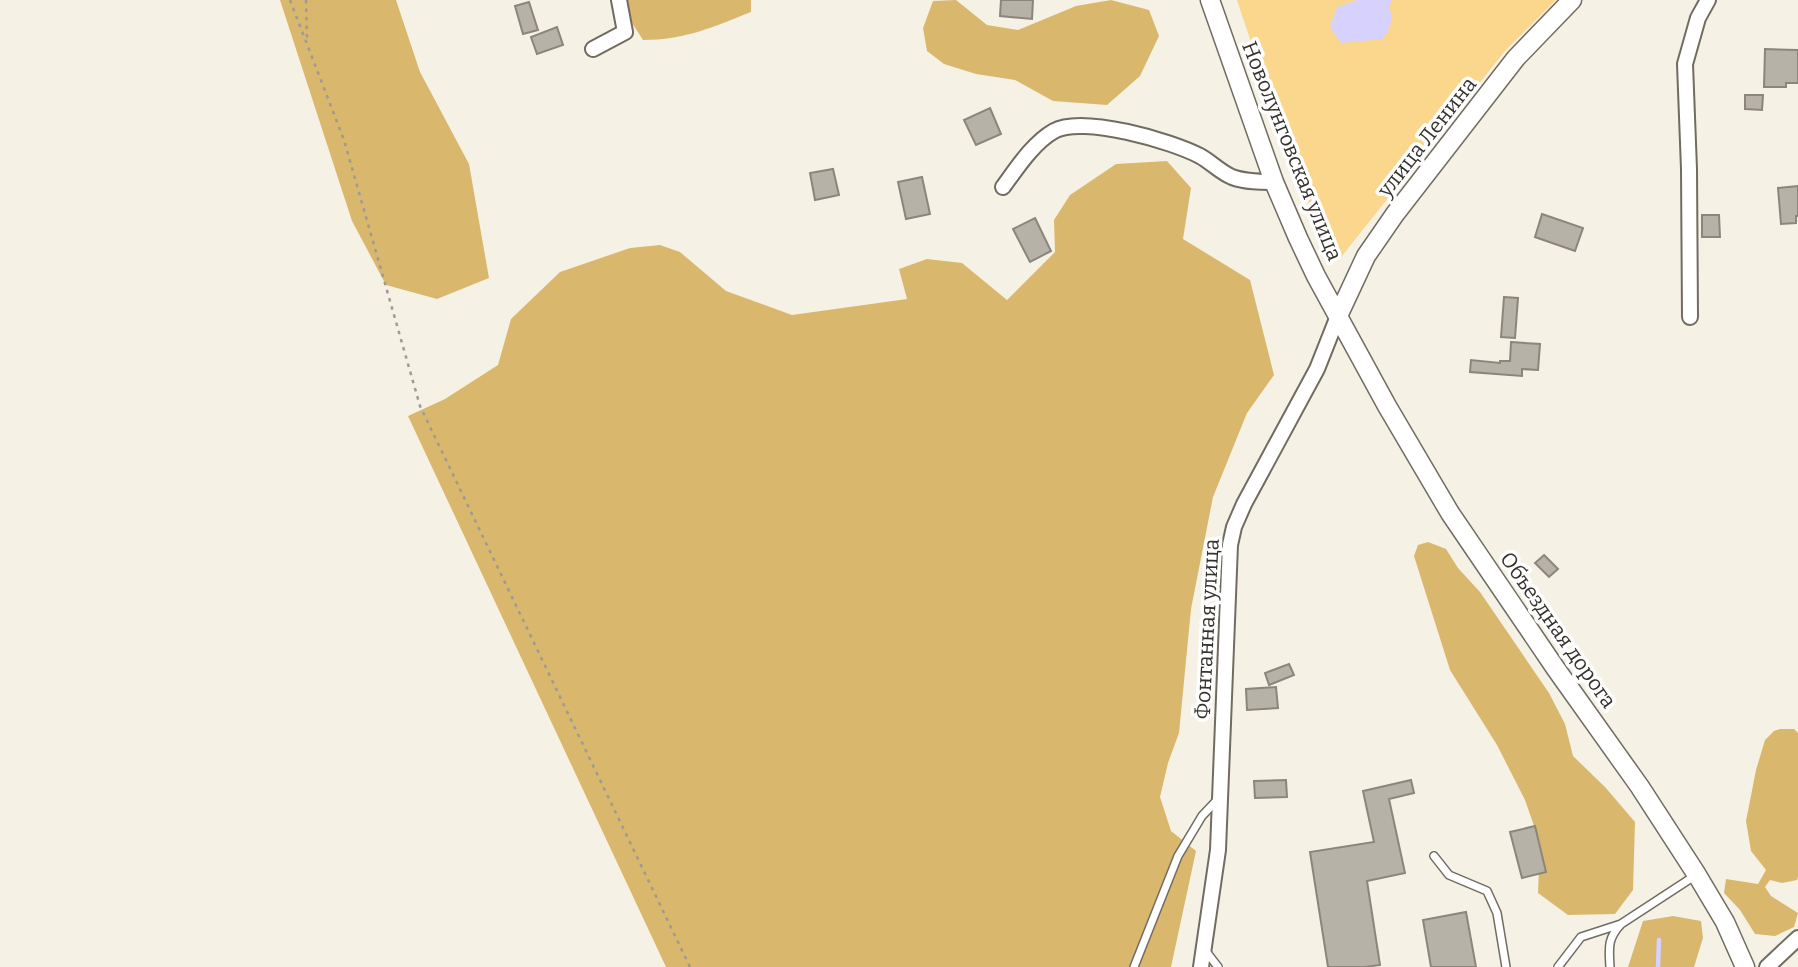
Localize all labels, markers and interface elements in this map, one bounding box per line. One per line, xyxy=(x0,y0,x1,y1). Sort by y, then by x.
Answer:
street label: Новолунговская улица xyxy=(1236,38,1348,265)
street label: улица Ленина xyxy=(1371,71,1482,203)
street label: Фонтанная улица xyxy=(1189,537,1225,720)
street label: Объездная дорога xyxy=(1494,547,1622,714)

